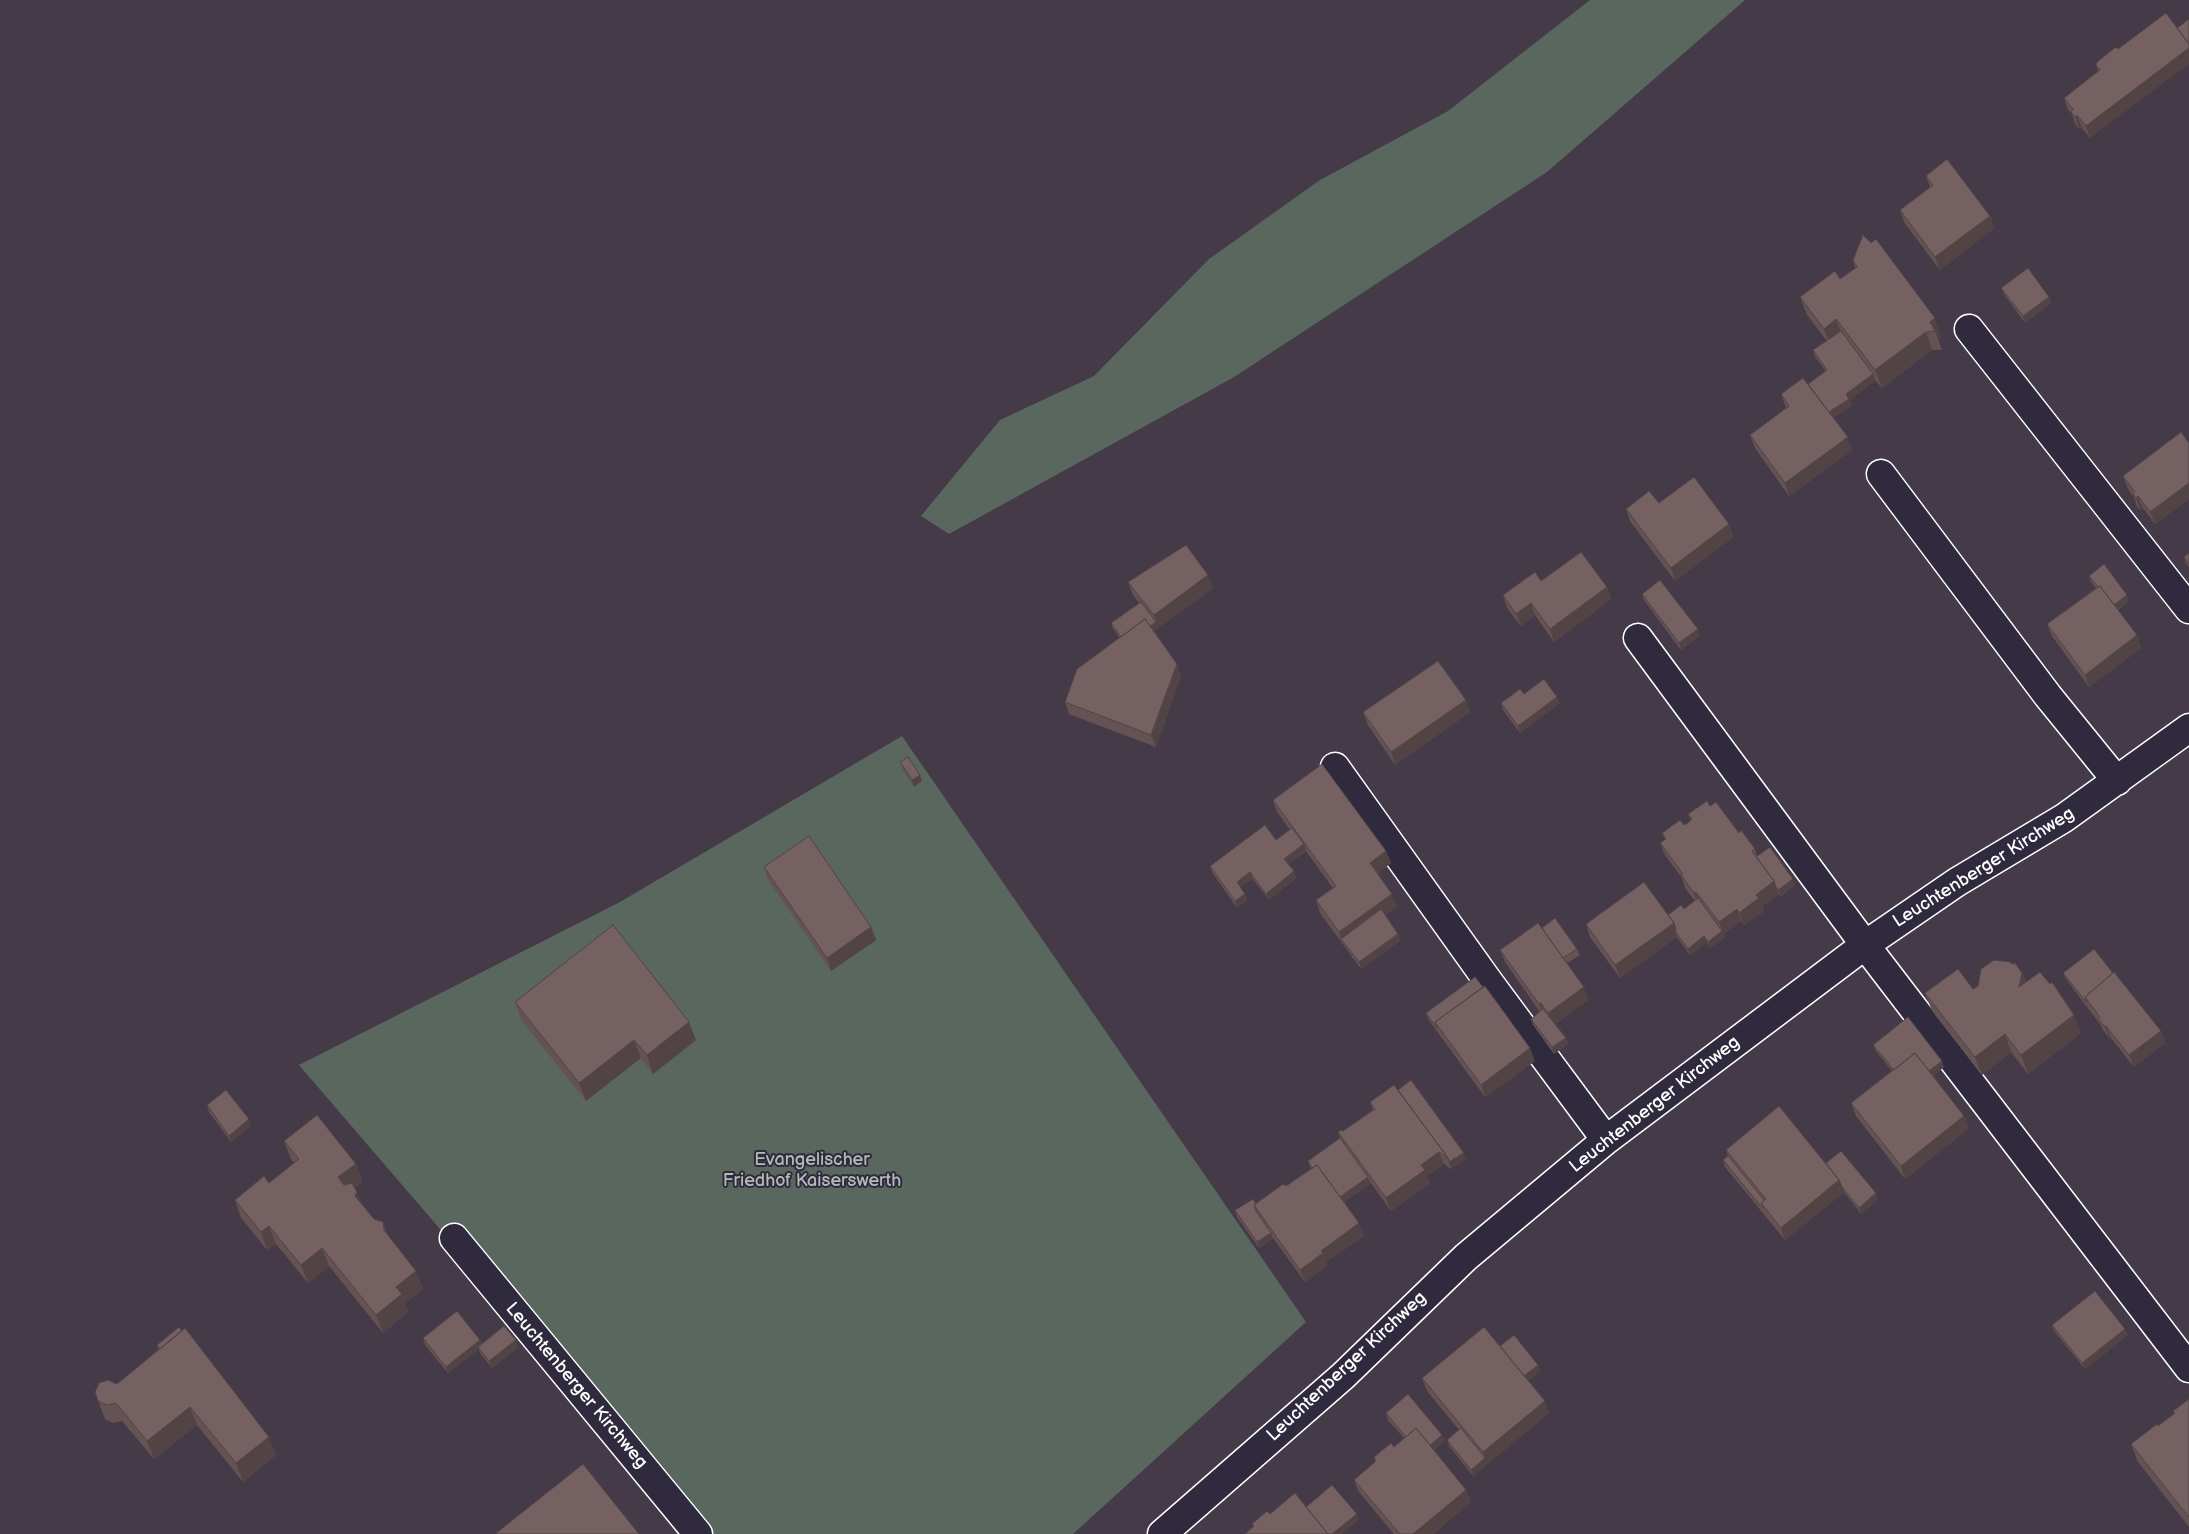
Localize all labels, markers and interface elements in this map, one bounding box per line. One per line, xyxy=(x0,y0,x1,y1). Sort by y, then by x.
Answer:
street label: Leuchtenberger Kirchweg xyxy=(1889,803,2079,933)
street label: Leuchtenberger Kirchweg xyxy=(1566,1032,1744,1178)
park label: Evangelischer Friedhof Kaiserswerth xyxy=(723,1149,901,1192)
street label: Leuchtenberger Kirchweg xyxy=(1263,1288,1431,1446)
street label: Leuchtenberger Kirchweg xyxy=(500,1299,652,1473)

